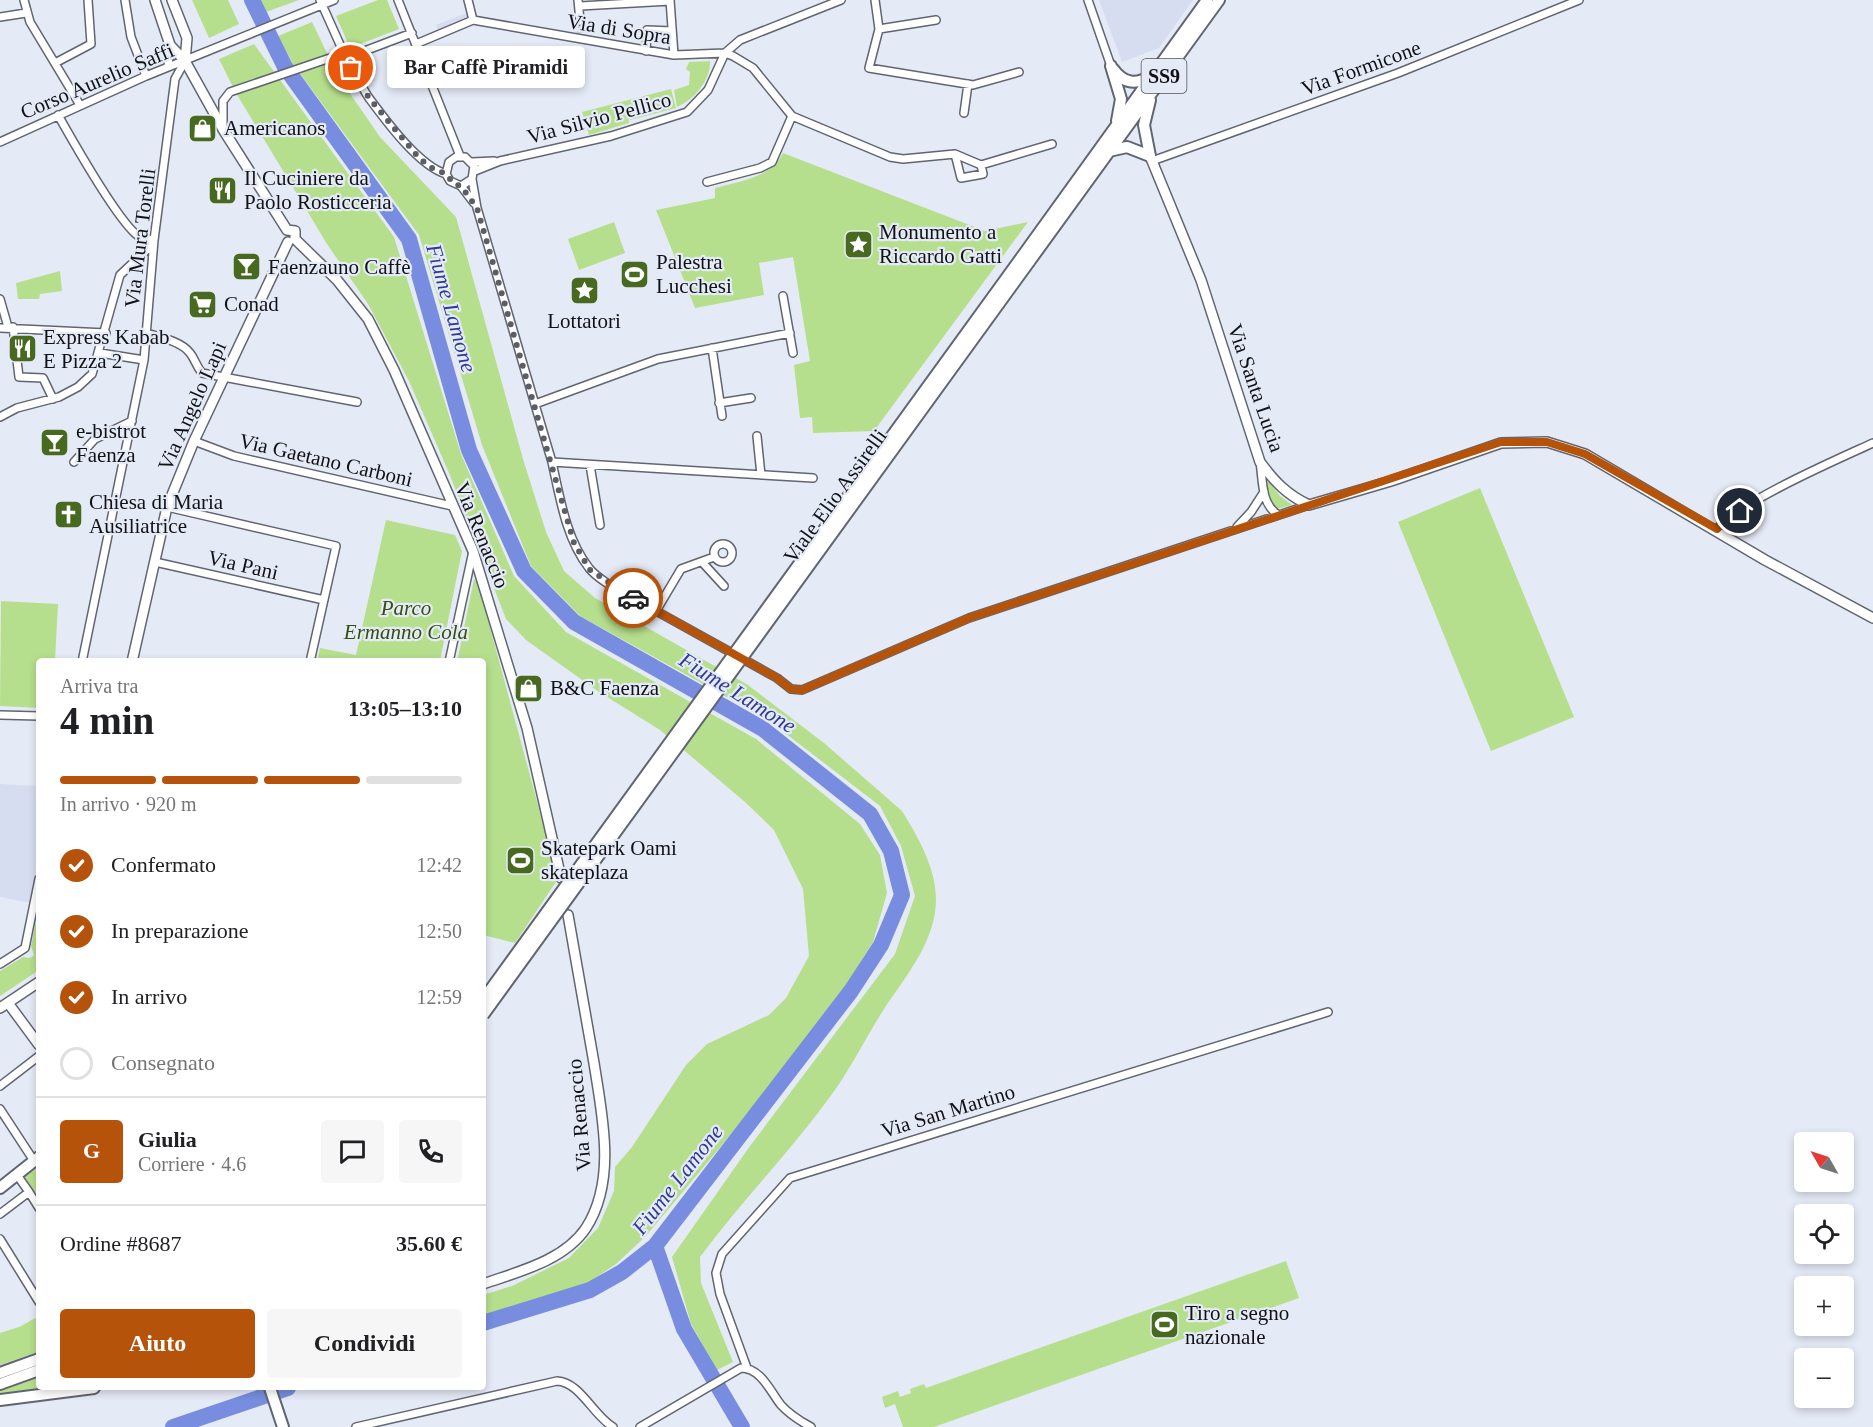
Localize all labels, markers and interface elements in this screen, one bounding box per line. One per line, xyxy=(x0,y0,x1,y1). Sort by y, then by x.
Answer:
street label: Via di Sopra xyxy=(565,9,673,49)
street label: Via Formicone xyxy=(1298,35,1424,101)
street label: Corso Aurelio Saffi xyxy=(17,38,177,124)
pin xyxy=(325,42,376,93)
callout: Bar Caffè Piramidi xyxy=(387,47,585,89)
icon: bag xyxy=(334,51,367,84)
text: Bar Caffè Piramidi xyxy=(404,56,568,78)
road number: SS9 xyxy=(1142,59,1186,93)
street label: Via Silvio Pellico xyxy=(524,87,674,149)
shop icon: Americanos xyxy=(187,112,219,144)
place label: Americanos xyxy=(224,116,325,140)
place label: Il Cuciniere da Paolo Rosticceria xyxy=(244,166,392,214)
street label: Via Mura Torelli xyxy=(120,167,160,309)
restaurant icon: Il Cuciniere da Paolo Rosticceria xyxy=(207,174,239,206)
place label: Monumento a Riccardo Gatti xyxy=(879,220,1002,268)
place icon: Monumento a Riccardo Gatti xyxy=(842,228,874,260)
water label: Fiume Lamone xyxy=(421,240,482,376)
place label: Palestra Lucchesi xyxy=(656,250,732,298)
bar icon: Faenzauno Caffè xyxy=(231,251,263,283)
place label: Faenzauno Caffè xyxy=(268,255,410,279)
sports icon: Palestra Lucchesi xyxy=(619,258,651,290)
place icon: Lottatori xyxy=(568,274,600,306)
supermarket icon: Conad xyxy=(187,288,219,320)
place label: Conad xyxy=(224,292,279,316)
place label: Lottatori xyxy=(547,309,621,333)
street label: Via Santa Lucia xyxy=(1223,321,1289,456)
place label: Express Kabab E Pizza 2 xyxy=(43,325,170,373)
restaurant icon: Express Kabab E Pizza 2 xyxy=(6,333,38,365)
street label: Via Angelo Lapi xyxy=(153,338,231,474)
place label: e-bistrot Faenza xyxy=(76,419,146,467)
street label: Viale Elio Assirelli xyxy=(778,424,892,568)
bar icon: e-bistrot Faenza xyxy=(39,427,71,459)
street label: Via Gaetano Carboni xyxy=(237,428,415,492)
street label: Via Renaccio xyxy=(450,478,514,592)
pin xyxy=(1714,485,1765,536)
place label: Chiesa di Maria Ausiliatrice xyxy=(89,490,224,538)
icon: home xyxy=(1723,494,1756,527)
church icon: Chiesa di Maria Ausiliatrice xyxy=(52,498,84,530)
street label: Via Pani xyxy=(205,545,281,585)
courier xyxy=(603,568,663,628)
icon: car xyxy=(617,582,650,615)
park label: Parco Ermanno Cola xyxy=(343,596,468,644)
water label: Fiume Lamone xyxy=(674,646,801,738)
shop icon: B&C Faenza xyxy=(513,672,545,704)
text: Arriva tra xyxy=(60,675,138,697)
place label: B&C Faenza xyxy=(550,676,660,700)
text: 13:05–13:10 xyxy=(348,696,462,721)
text: 4 min xyxy=(60,699,154,742)
text: In arrivo · 920 m xyxy=(60,793,197,815)
place label: Skatepark Oami skateplaza xyxy=(541,836,677,884)
sports icon: Skatepark Oami skateplaza xyxy=(504,844,536,876)
icon: check xyxy=(60,849,93,882)
text: Confermato xyxy=(111,852,216,877)
text: 12:42 xyxy=(416,854,462,876)
icon: check xyxy=(60,915,93,948)
text: In preparazione xyxy=(111,918,248,943)
text: 12:50 xyxy=(416,920,462,942)
icon: check xyxy=(60,981,93,1014)
text: In arrivo xyxy=(111,984,187,1009)
text: 12:59 xyxy=(416,986,462,1008)
text: Consegnato xyxy=(111,1050,215,1075)
street label: Via Renaccio xyxy=(562,1058,596,1172)
street label: Via San Martino xyxy=(878,1079,1018,1143)
water label: Fiume Lamone xyxy=(626,1119,728,1240)
button: chat xyxy=(321,1120,384,1183)
button: phone xyxy=(399,1120,462,1183)
text: Giulia xyxy=(138,1127,197,1152)
north arrow xyxy=(1794,1132,1854,1192)
map controls xyxy=(1794,1132,1854,1408)
text: G xyxy=(83,1138,100,1163)
text: Corriere · 4.6 xyxy=(138,1153,246,1175)
button: locate xyxy=(1794,1204,1854,1264)
text: Ordine #8687 xyxy=(60,1231,182,1256)
text: 35.60 € xyxy=(396,1231,462,1256)
button: + xyxy=(1794,1276,1854,1336)
place label: Tiro a segno nazionale xyxy=(1185,1301,1289,1349)
button: Aiuto xyxy=(60,1309,255,1378)
button: Condividi xyxy=(267,1309,462,1378)
sports icon: Tiro a segno nazionale xyxy=(1148,1309,1180,1341)
button: − xyxy=(1794,1348,1854,1408)

